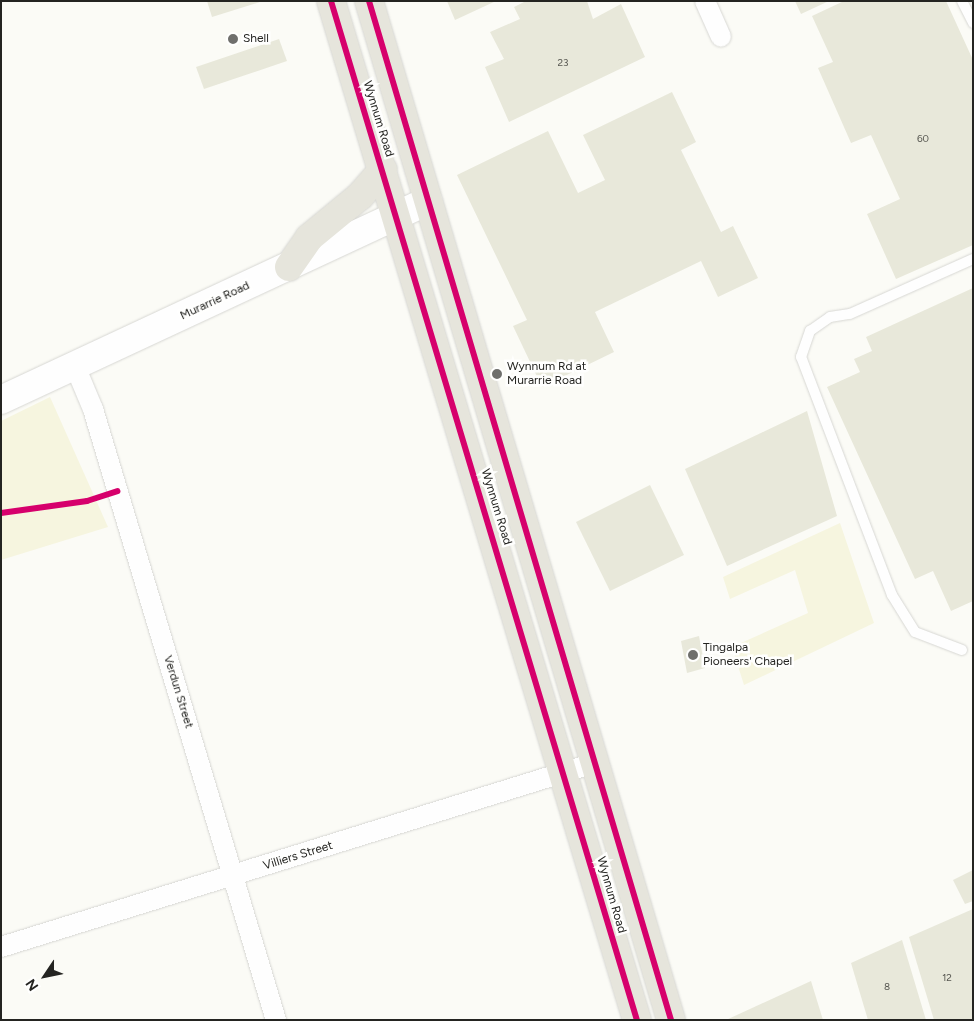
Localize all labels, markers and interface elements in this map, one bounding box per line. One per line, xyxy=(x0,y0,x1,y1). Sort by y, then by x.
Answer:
place label: Shell xyxy=(243,32,269,46)
marker: Shell xyxy=(227,33,239,45)
house number: 23 xyxy=(557,57,569,69)
street label: Wynnum Road xyxy=(360,79,396,159)
house number: 60 xyxy=(917,133,929,145)
street label: Murarrie Road xyxy=(178,279,252,323)
place label: Wynnum Rd at Murarrie Road xyxy=(507,360,586,388)
marker: Wynnum Rd at Murarrie Road xyxy=(491,368,503,380)
street label: Wynnum Road xyxy=(478,467,514,547)
place label: Tingalpa Pioneers' Chapel xyxy=(703,641,792,669)
marker: Tingalpa Pioneers' Chapel xyxy=(687,649,699,661)
street label: Verdun Street xyxy=(160,654,196,730)
street label: Villiers Street xyxy=(262,839,334,873)
street label: Wynnum Road xyxy=(593,855,629,935)
north arrow xyxy=(20,951,70,1001)
house number: 12 xyxy=(942,972,952,984)
text: N xyxy=(22,975,42,994)
house number: 8 xyxy=(884,981,890,993)

